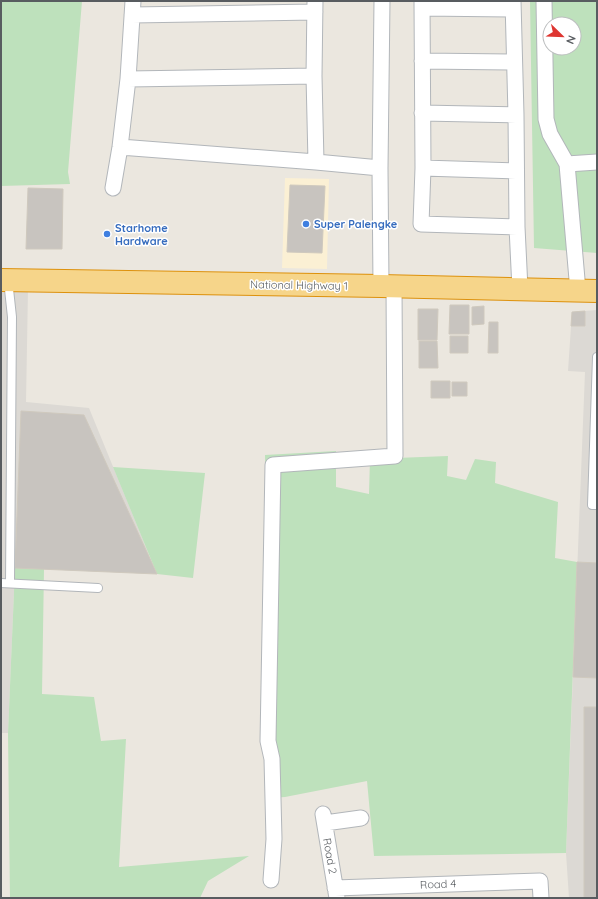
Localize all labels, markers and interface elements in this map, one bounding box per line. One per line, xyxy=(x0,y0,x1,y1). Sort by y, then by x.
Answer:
north arrow xyxy=(542,16,582,56)
text: N xyxy=(563,33,579,46)
place label: Super Palengke xyxy=(314,217,398,231)
marker: Super Palengke xyxy=(301,219,311,229)
place label: Starhome Hardware xyxy=(115,221,168,248)
marker: Starhome Hardware xyxy=(102,229,112,239)
street label: National Highway 1 xyxy=(250,277,348,293)
street label: Road 2 xyxy=(320,837,340,875)
street label: Road 4 xyxy=(420,876,456,892)

